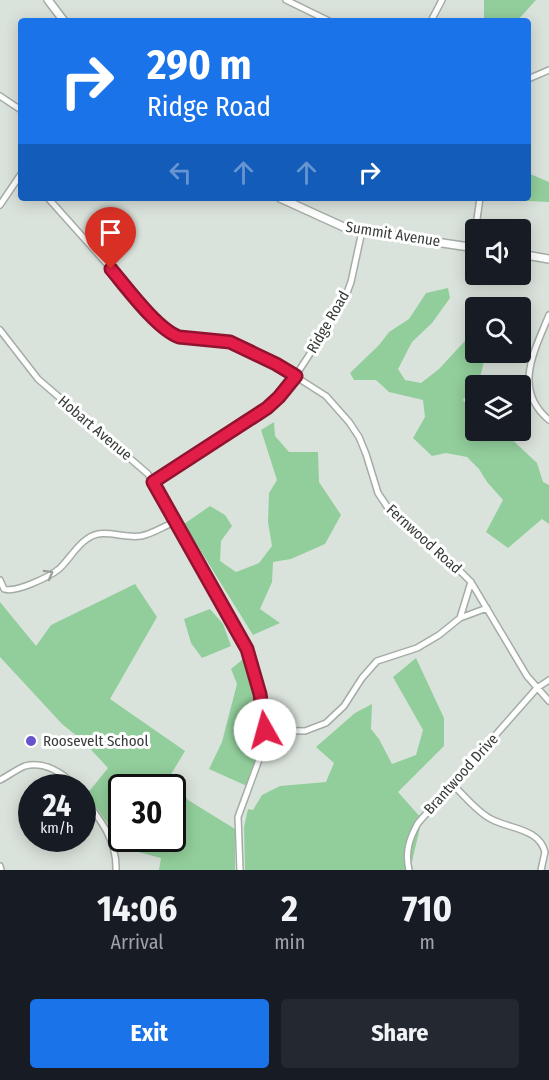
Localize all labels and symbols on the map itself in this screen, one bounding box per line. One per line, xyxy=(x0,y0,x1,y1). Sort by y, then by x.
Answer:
pin xyxy=(85,207,136,269)
street label: Summit Avenue xyxy=(344,218,442,250)
street label: Ridge Road xyxy=(303,288,353,356)
street label: Hobart Avenue xyxy=(54,392,136,464)
street label: Fernwood Road xyxy=(383,501,465,577)
one-way arrow xyxy=(43,570,53,581)
position arrow xyxy=(233,698,297,762)
street label: Brantwood Drive xyxy=(420,730,502,818)
place label: Roosevelt School xyxy=(43,732,148,750)
marker: Roosevelt School xyxy=(24,734,38,748)
speed limit sign: 30 xyxy=(108,774,186,852)

